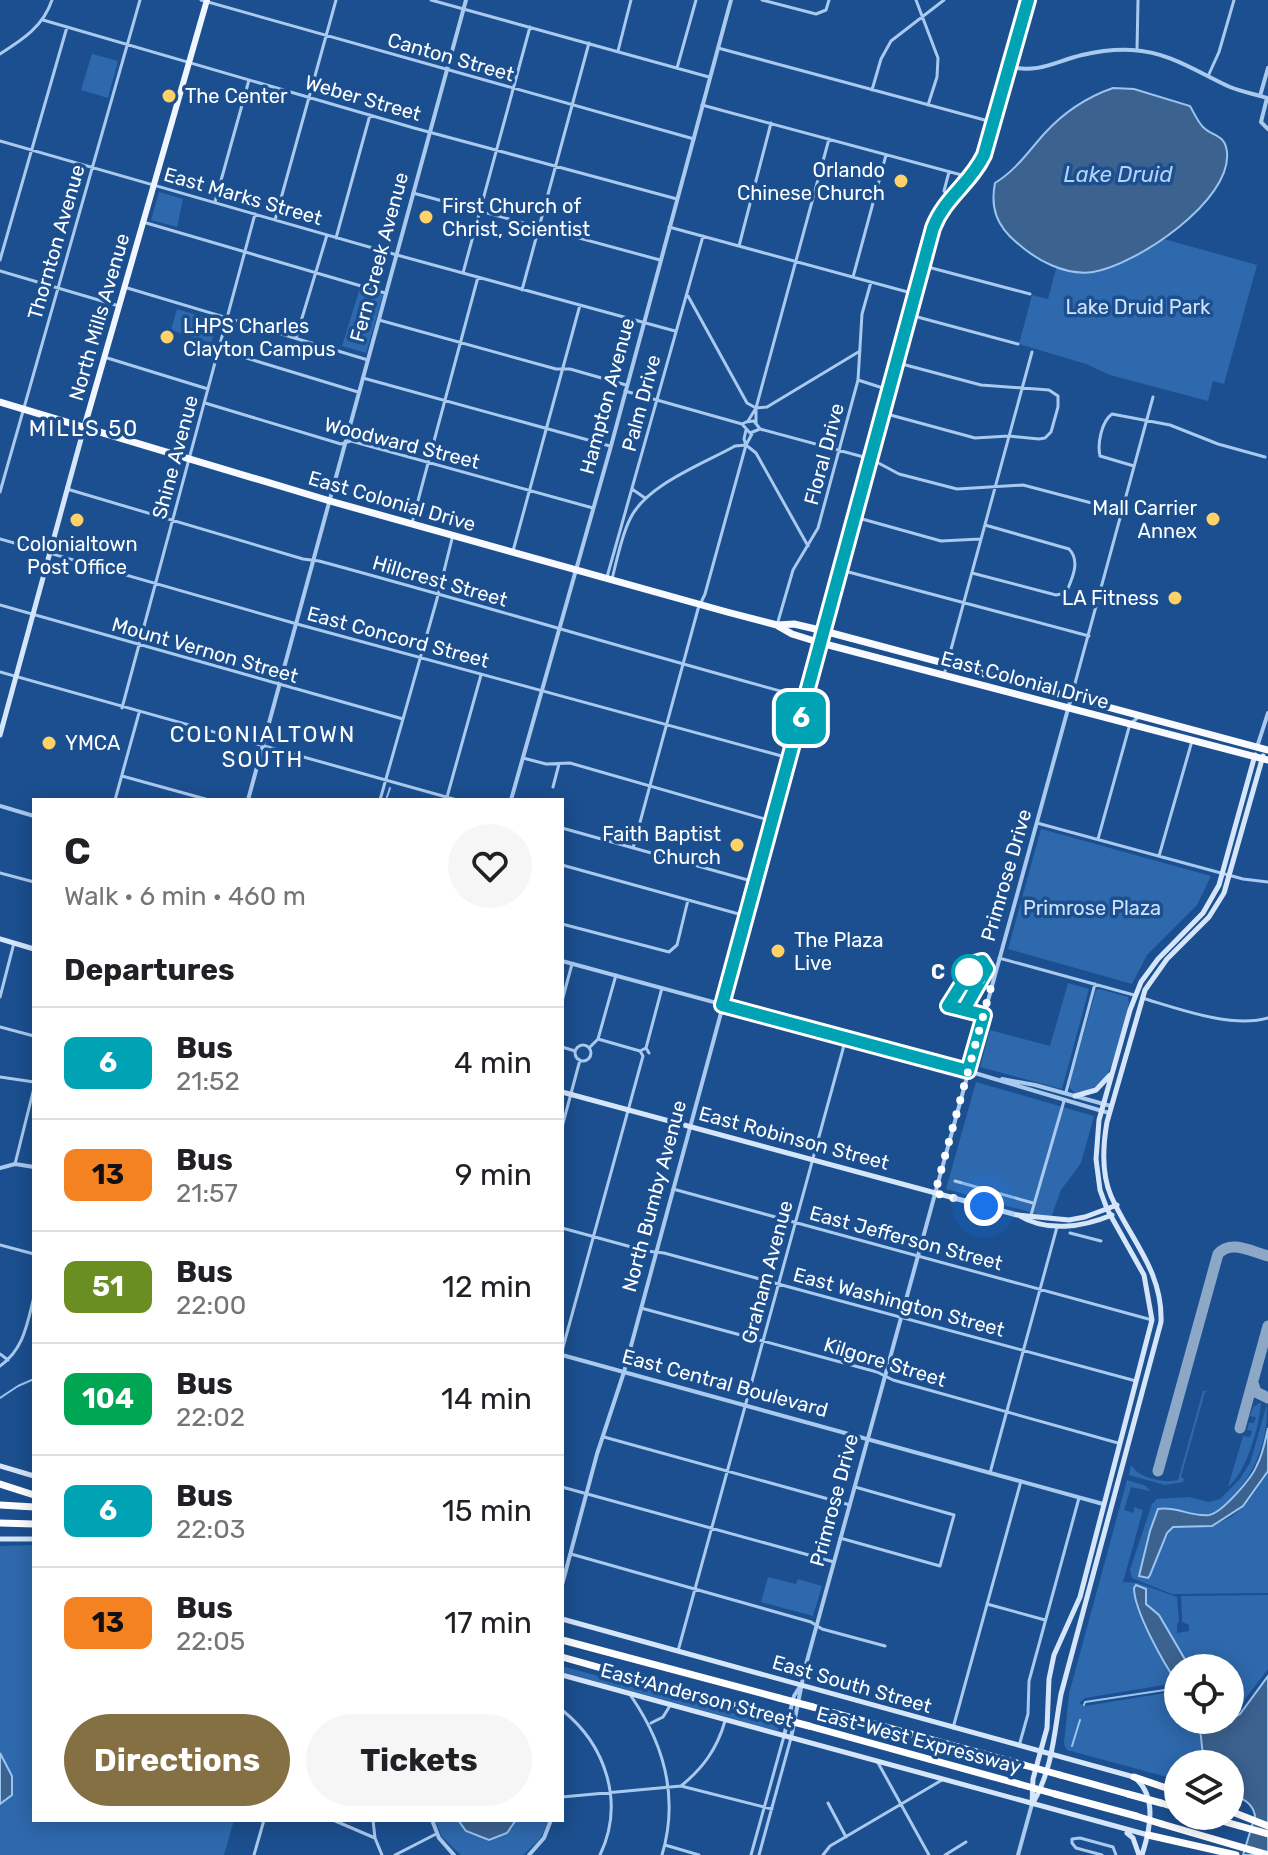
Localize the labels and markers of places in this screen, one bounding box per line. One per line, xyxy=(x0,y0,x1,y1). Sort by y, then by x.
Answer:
place label: The Center xyxy=(185,84,288,108)
marker: The Center xyxy=(160,87,178,105)
place label: Orlando Chinese Church xyxy=(737,158,885,205)
marker: Orlando Chinese Church xyxy=(892,172,910,190)
place label: First Church of Christ, Scientist xyxy=(442,194,590,241)
marker: First Church of Christ, Scientist xyxy=(417,208,435,226)
place label: LHPS Charles Clayton Campus xyxy=(183,314,336,361)
marker: LHPS Charles Clayton Campus xyxy=(158,328,176,346)
place label: Mall Carrier Annex xyxy=(1092,496,1197,543)
marker: Mall Carrier Annex xyxy=(1204,510,1222,528)
marker: Colonialtown Post Office xyxy=(68,511,86,529)
place label: Colonialtown Post Office xyxy=(16,532,138,579)
place label: LA Fitness xyxy=(1062,586,1159,610)
marker: LA Fitness xyxy=(1166,589,1184,607)
place label: YMCA xyxy=(65,731,120,755)
marker: YMCA xyxy=(40,734,58,752)
place label: Faith Baptist Church xyxy=(602,822,721,869)
marker: Faith Baptist Church xyxy=(728,836,746,854)
place label: The Plaza Live xyxy=(794,928,883,975)
marker: The Plaza Live xyxy=(769,942,787,960)
marker: C xyxy=(952,955,986,989)
place label: C xyxy=(931,960,945,984)

